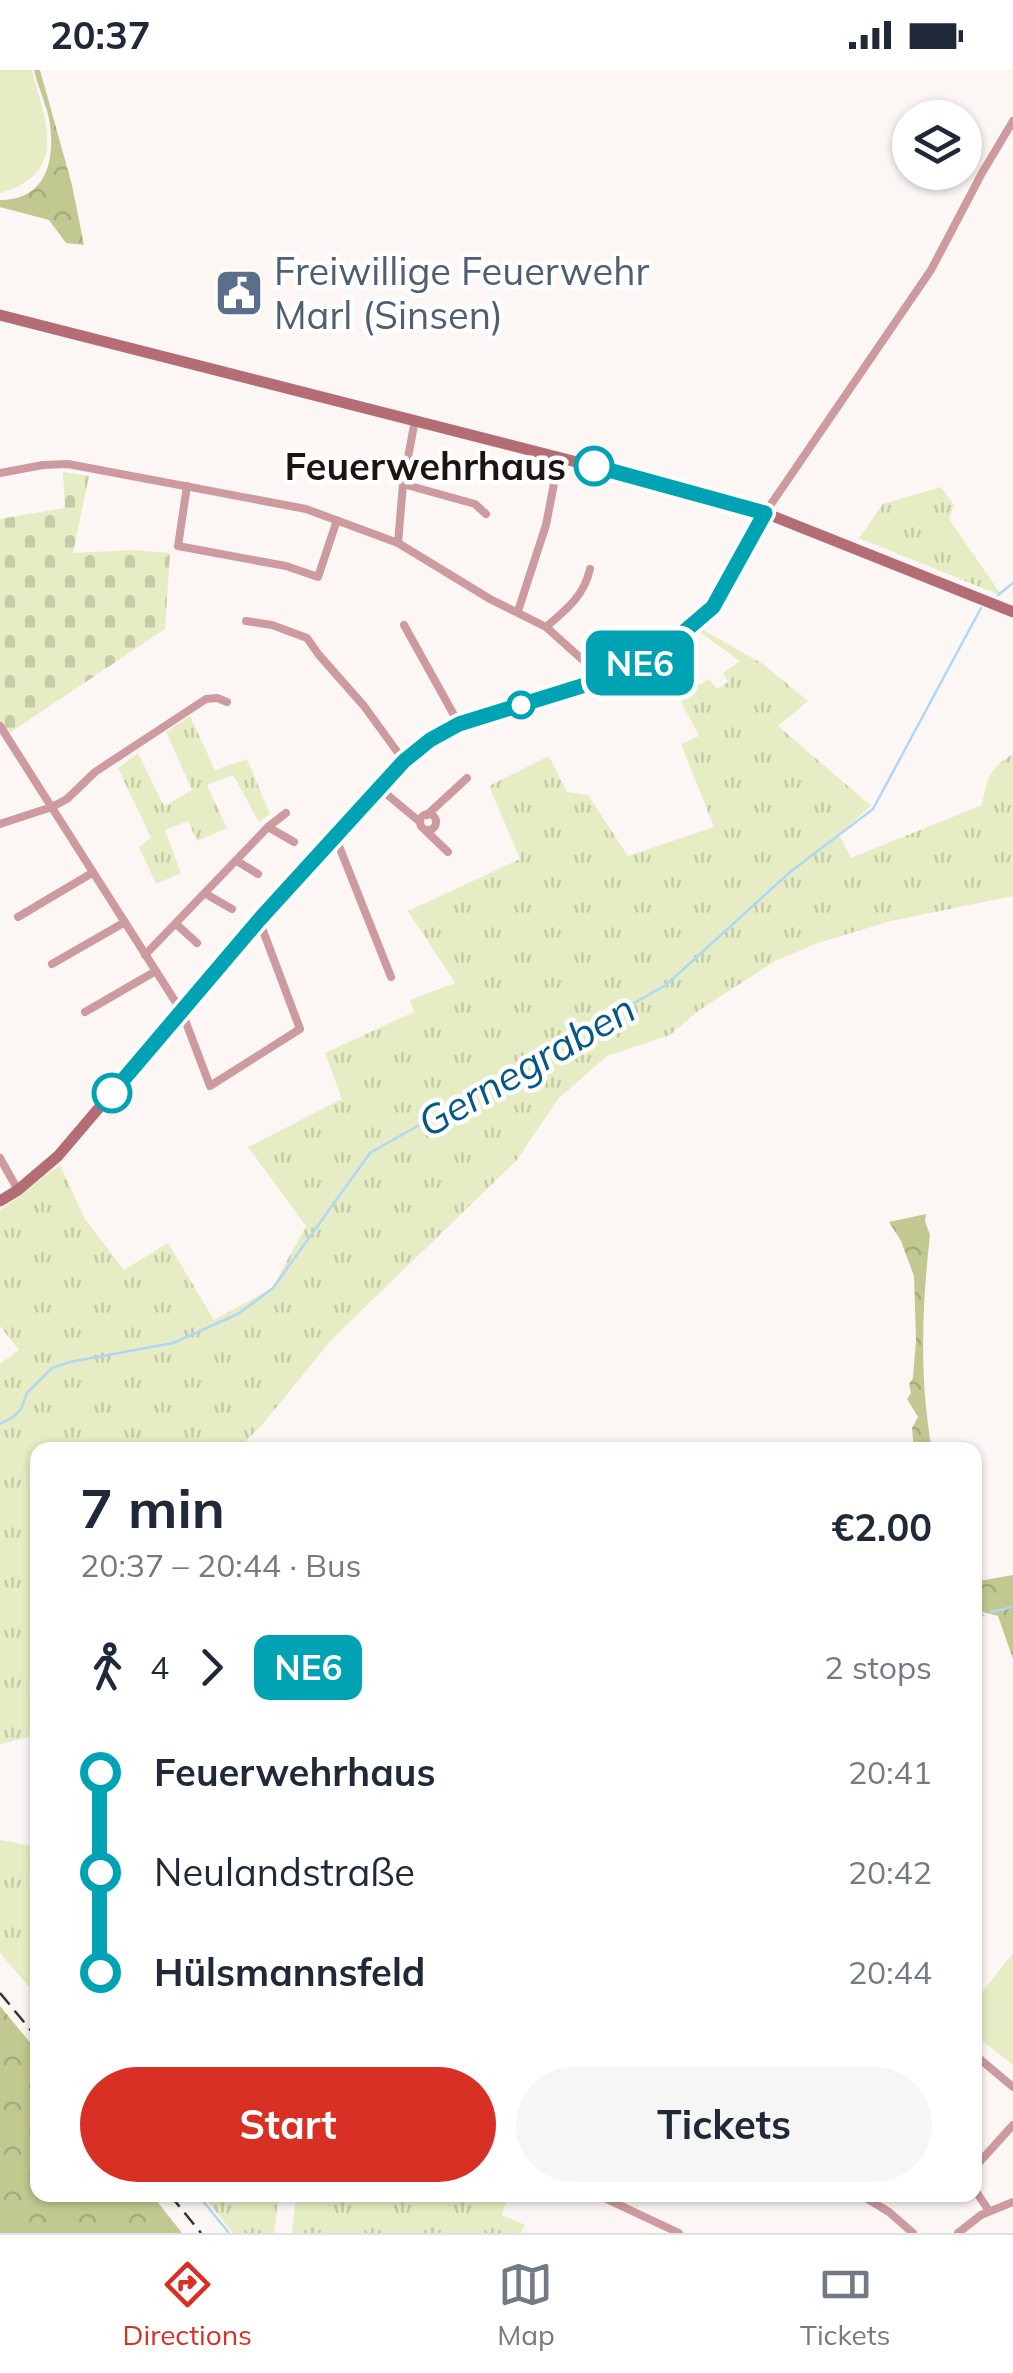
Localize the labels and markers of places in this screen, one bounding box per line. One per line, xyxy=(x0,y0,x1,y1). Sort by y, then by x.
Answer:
place label: Freiwillige Feuerwehr Marl (Sinsen) xyxy=(274,247,649,339)
public building icon: Freiwillige Feuerwehr Marl (Sinsen) xyxy=(213,267,265,319)
place label: Feuerwehrhaus xyxy=(285,442,566,490)
marker: Feuerwehrhaus xyxy=(575,447,613,485)
unlabelled marker xyxy=(508,692,534,718)
unlabelled marker xyxy=(93,1074,131,1112)

